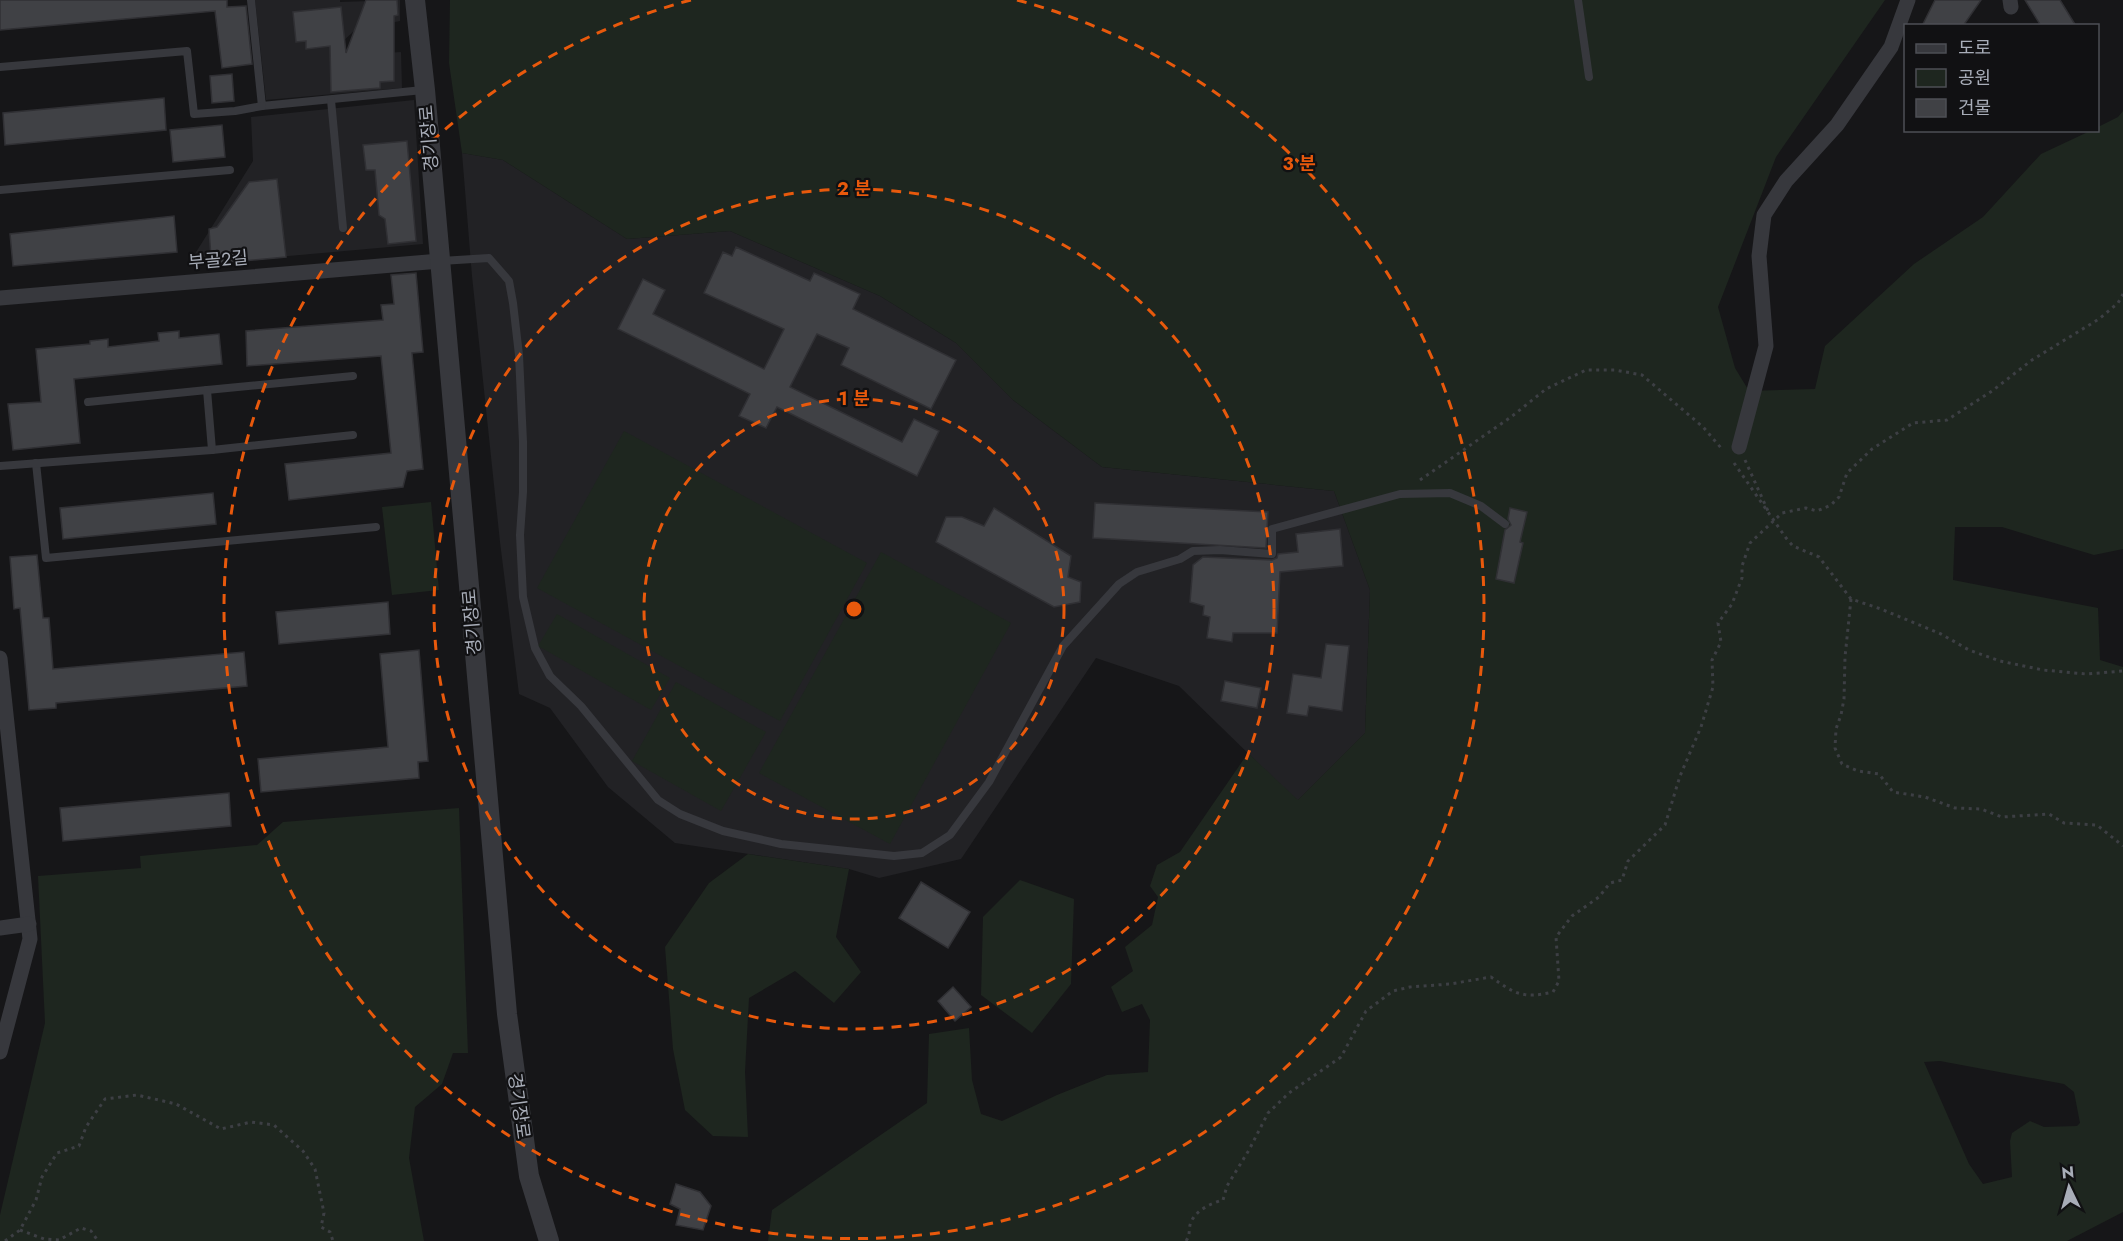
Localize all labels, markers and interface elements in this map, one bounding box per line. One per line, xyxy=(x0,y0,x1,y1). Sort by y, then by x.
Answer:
legend xyxy=(1904,24,2099,132)
text: 도로 xyxy=(1958,35,1991,61)
text: 공원 xyxy=(1958,65,1991,91)
text: 건물 xyxy=(1958,95,1991,121)
street label: 경기장로 xyxy=(413,104,445,172)
text: 3 분 xyxy=(1282,151,1316,177)
text: 2 분 xyxy=(837,176,871,202)
street label: 부골2길 xyxy=(187,244,249,276)
text: 1 분 xyxy=(838,386,870,412)
street label: 경기장로 xyxy=(456,588,488,656)
centre of rings xyxy=(844,599,864,619)
street label: 경기장로 xyxy=(502,1071,536,1141)
north arrow xyxy=(2039,1157,2099,1217)
text: N xyxy=(2060,1161,2075,1185)

